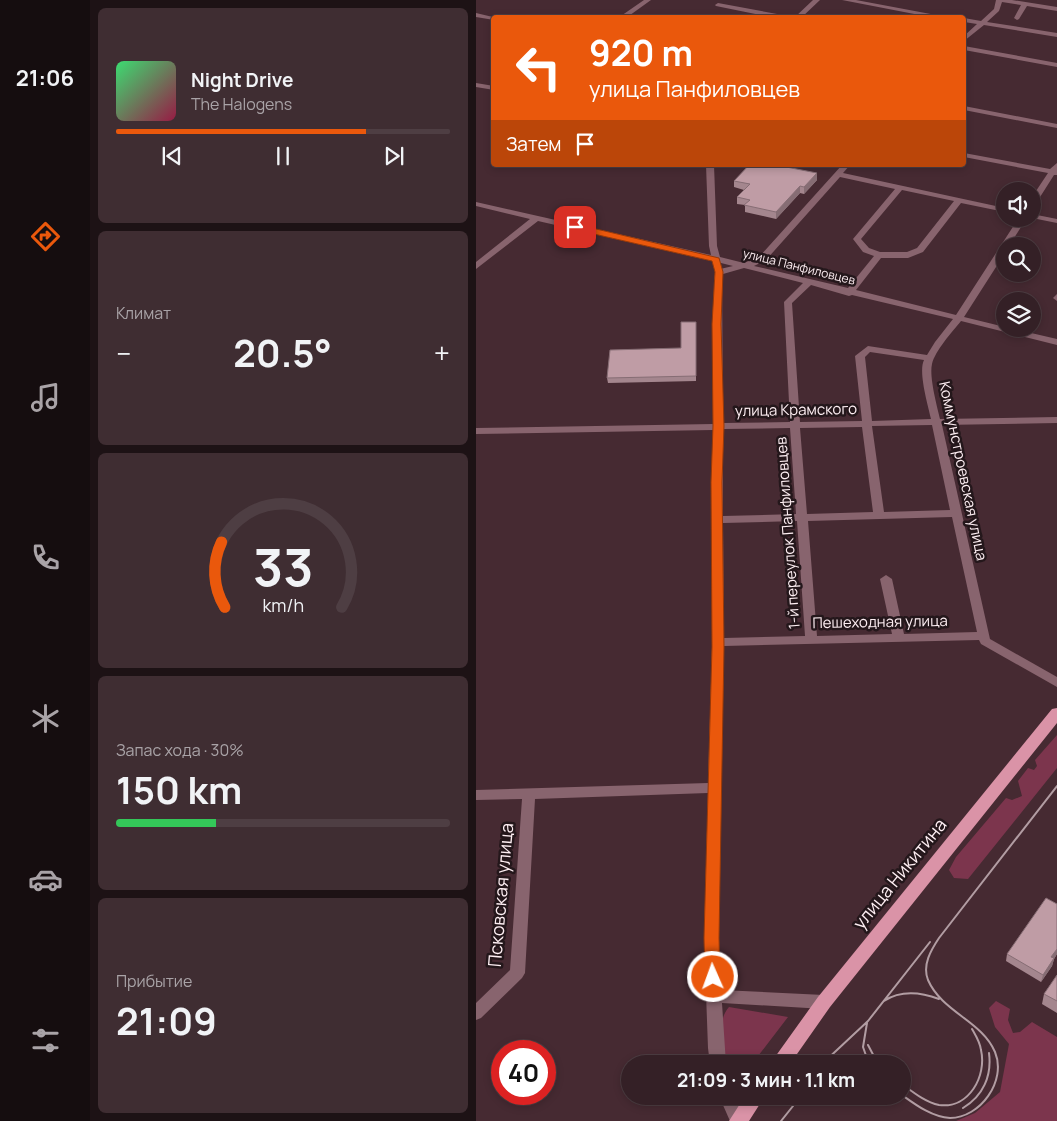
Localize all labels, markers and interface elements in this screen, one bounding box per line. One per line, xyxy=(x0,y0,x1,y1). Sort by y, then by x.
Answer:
text: 920 m xyxy=(589,29,693,77)
icon: left xyxy=(506,35,571,100)
text: 21:06 xyxy=(16,63,74,93)
text: Night Drive xyxy=(191,67,293,93)
text: улица Панфиловцев xyxy=(589,74,800,104)
text: The Halogens xyxy=(191,93,292,115)
icon: arrive xyxy=(571,130,599,158)
text: Затем xyxy=(506,131,561,157)
icon: previous xyxy=(158,142,186,170)
icon: pause xyxy=(269,142,297,170)
icon: next xyxy=(380,142,408,170)
map controls xyxy=(996,182,1041,337)
button: sound xyxy=(996,182,1041,227)
pin xyxy=(554,206,596,248)
icon: arrive xyxy=(561,213,589,241)
icon: directions xyxy=(28,219,63,254)
button: search xyxy=(996,237,1041,282)
street label: улица Панфиловцев xyxy=(741,244,858,289)
button: layers xyxy=(996,292,1041,337)
text: Климат xyxy=(116,302,171,324)
text: 20.5° xyxy=(233,326,332,378)
text: − xyxy=(116,334,131,372)
text: + xyxy=(434,334,450,372)
street label: Коммунстроевская улица xyxy=(934,379,993,562)
icon: music xyxy=(28,380,63,415)
street label: улица Крамского xyxy=(735,398,857,421)
street label: 1-й переулок Панфиловцев xyxy=(770,436,805,630)
text: 33 xyxy=(253,531,313,602)
icon: phone xyxy=(28,540,63,575)
text: km/h xyxy=(262,593,304,617)
street label: Пешеходная улица xyxy=(812,610,948,633)
icon: climate xyxy=(28,701,63,736)
text: Запас хода · 30% xyxy=(116,739,244,761)
text: 150 km xyxy=(116,763,242,815)
street label: улица Никитина xyxy=(847,813,951,934)
street label: Псковская улица xyxy=(482,822,518,968)
icon: car xyxy=(28,862,63,897)
position arrow xyxy=(686,950,738,1002)
text: Прибытие xyxy=(116,970,192,992)
text: 21:09 xyxy=(116,994,217,1046)
icon: filters xyxy=(28,1023,63,1058)
speed limit sign: 40 xyxy=(491,1040,556,1105)
text: 21:09 · 3 мин · 1.1 km xyxy=(677,1067,855,1093)

